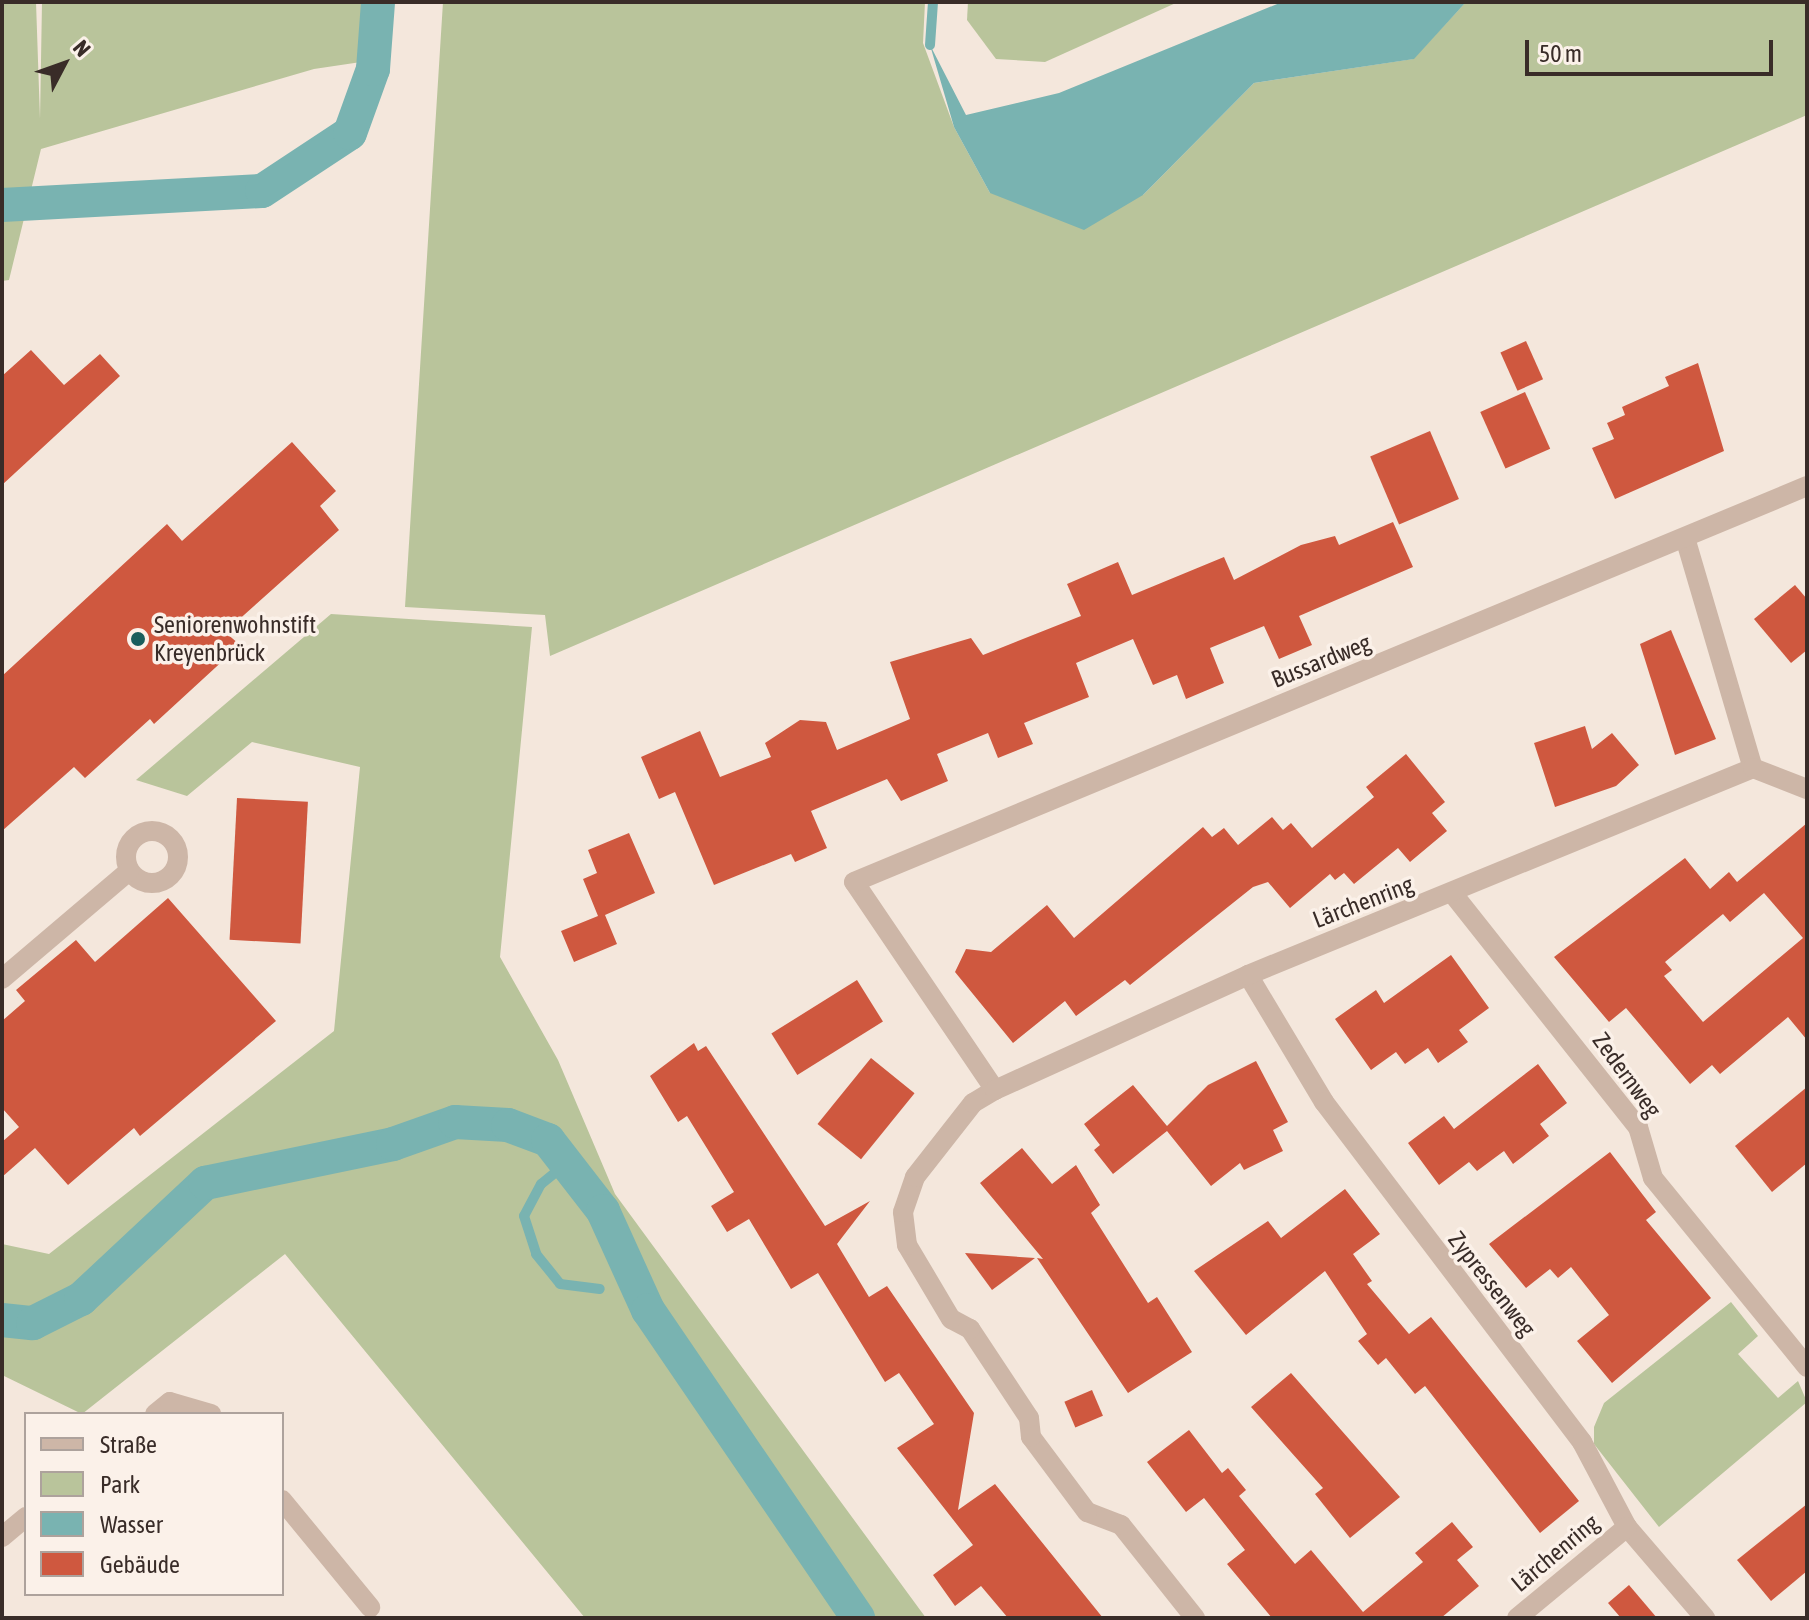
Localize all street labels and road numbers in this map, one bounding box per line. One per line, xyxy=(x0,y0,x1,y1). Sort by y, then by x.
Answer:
street label: Bussardweg xyxy=(1267,628,1375,694)
street label: Lärchenring xyxy=(1309,870,1417,934)
street label: Zedernweg xyxy=(1587,1027,1667,1123)
street label: Zypressenweg xyxy=(1442,1226,1542,1342)
street label: Lärchenring xyxy=(1505,1508,1605,1598)

